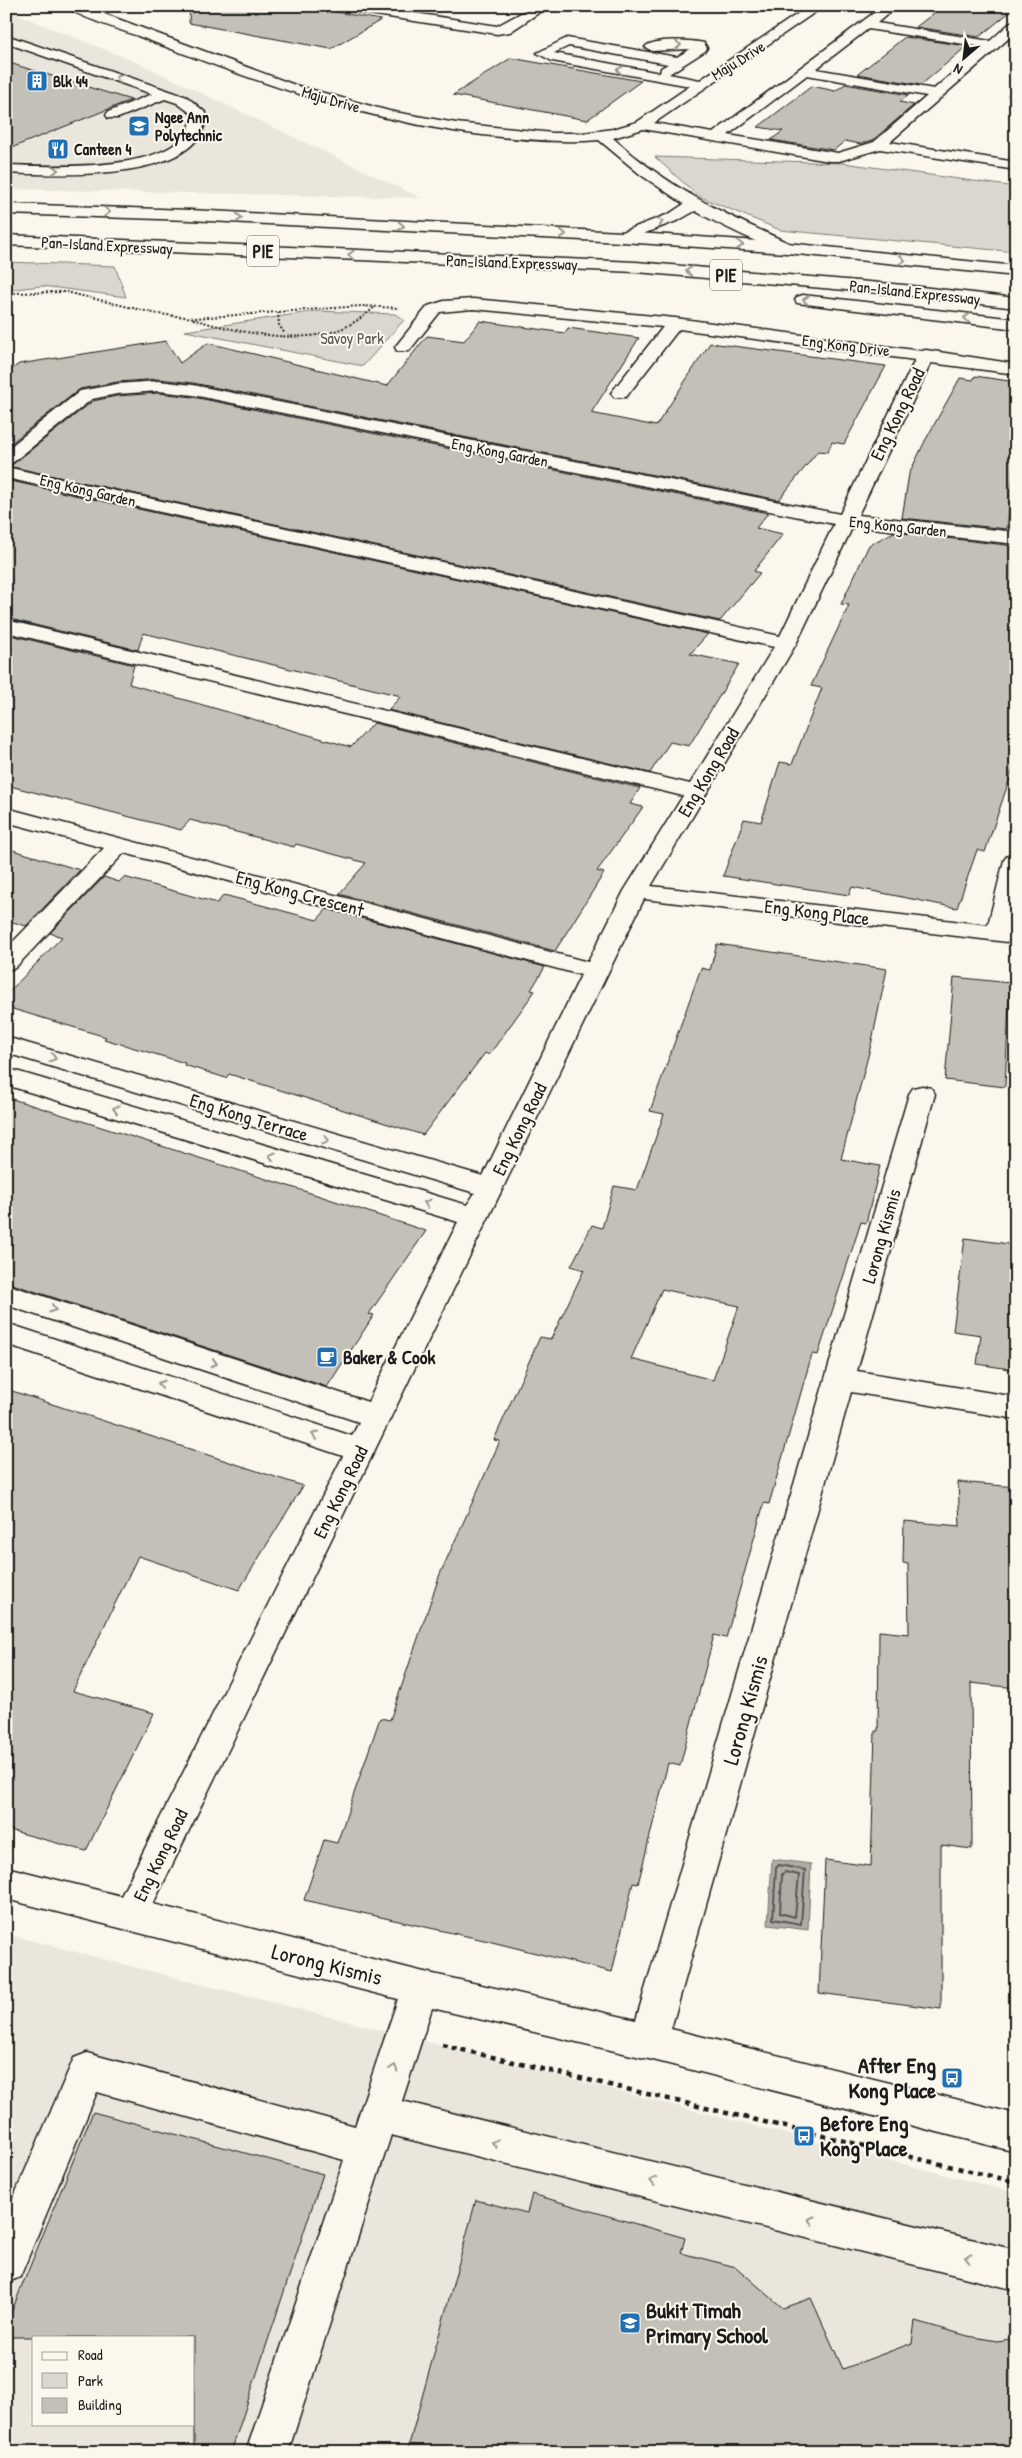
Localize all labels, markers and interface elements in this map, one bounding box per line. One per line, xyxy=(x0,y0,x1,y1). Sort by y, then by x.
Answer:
north arrow xyxy=(940,32,990,82)
street label: Maju Drive xyxy=(707,35,770,85)
one-way arrow xyxy=(675,39,683,50)
text: N xyxy=(949,60,965,80)
one-way arrow xyxy=(616,65,624,75)
building icon: Blk 44 xyxy=(25,69,49,93)
place label: Blk 44 xyxy=(53,70,88,92)
one-way arrow xyxy=(115,74,123,84)
street label: Maju Drive xyxy=(299,80,363,118)
place label: Ngee Ann Polytechnic xyxy=(155,106,223,147)
school or university icon: Ngee Ann Polytechnic xyxy=(127,114,151,138)
restaurant icon: Canteen 4 xyxy=(46,137,70,161)
place label: Canteen 4 xyxy=(74,138,131,160)
one-way arrow xyxy=(52,165,59,175)
one-way arrow xyxy=(104,207,112,218)
one-way arrow xyxy=(235,212,243,223)
one-way arrow xyxy=(655,218,663,228)
one-way arrow xyxy=(397,220,405,231)
one-way arrow xyxy=(560,228,568,239)
street label: Pan-Island Expressway xyxy=(41,231,174,259)
road number: PIE xyxy=(247,236,279,266)
one-way arrow xyxy=(736,239,744,250)
street label: Pan-Island Expressway xyxy=(446,249,578,275)
one-way arrow xyxy=(346,250,354,260)
one-way arrow xyxy=(898,254,906,265)
road number: PIE xyxy=(710,260,742,290)
one-way arrow xyxy=(684,266,692,277)
street label: Pan-Island Expressway xyxy=(848,274,982,310)
one-way arrow xyxy=(802,295,810,306)
one-way arrow xyxy=(963,313,971,324)
park label: Savoy Park xyxy=(320,327,384,349)
street label: Eng Kong Drive xyxy=(801,329,892,361)
street label: Eng Kong Road xyxy=(863,363,931,465)
street label: Eng Kong Garden xyxy=(450,432,550,472)
street label: Eng Kong Garden xyxy=(38,468,138,512)
street label: Eng Kong Garden xyxy=(848,510,948,542)
street label: Eng Kong Road xyxy=(671,722,745,822)
street label: Eng Kong Crescent xyxy=(233,863,367,923)
street label: Eng Kong Place xyxy=(763,893,871,931)
one-way arrow xyxy=(48,1053,57,1063)
street label: Eng Kong Road xyxy=(485,1078,553,1180)
street label: Eng Kong Terrace xyxy=(187,1087,312,1147)
one-way arrow xyxy=(112,1104,121,1114)
one-way arrow xyxy=(322,1134,330,1144)
one-way arrow xyxy=(268,1151,276,1161)
street label: Lorong Kismis xyxy=(855,1186,907,1286)
one-way arrow xyxy=(424,1198,432,1208)
one-way arrow xyxy=(48,1304,56,1314)
place label: Baker & Cook xyxy=(343,1344,435,1370)
cafe icon: Baker & Cook xyxy=(315,1345,339,1369)
one-way arrow xyxy=(209,1357,218,1367)
one-way arrow xyxy=(157,1380,165,1390)
one-way arrow xyxy=(311,1431,319,1441)
street label: Eng Kong Road xyxy=(306,1441,374,1543)
street label: Lorong Kismis xyxy=(715,1652,775,1768)
street label: Eng Kong Road xyxy=(126,1804,194,1906)
street label: Lorong Kismis xyxy=(269,1936,385,1992)
place label: After Eng Kong Place xyxy=(848,2050,936,2106)
one-way arrow xyxy=(388,2064,398,2073)
bus stop icon: After Eng Kong Place xyxy=(940,2066,964,2090)
place label: Before Eng Kong Place xyxy=(820,2108,909,2164)
bus stop icon: Before Eng Kong Place xyxy=(792,2124,816,2148)
one-way arrow xyxy=(490,2138,499,2149)
one-way arrow xyxy=(648,2176,657,2187)
one-way arrow xyxy=(806,2215,815,2226)
one-way arrow xyxy=(965,2254,973,2264)
place label: Bukit Timah Primary School xyxy=(646,2295,769,2351)
school or university icon: Bukit Timah Primary School xyxy=(618,2311,642,2335)
legend xyxy=(32,2336,195,2426)
text: Road xyxy=(78,2344,103,2365)
text: Park xyxy=(78,2370,103,2391)
text: Building xyxy=(78,2394,122,2415)

